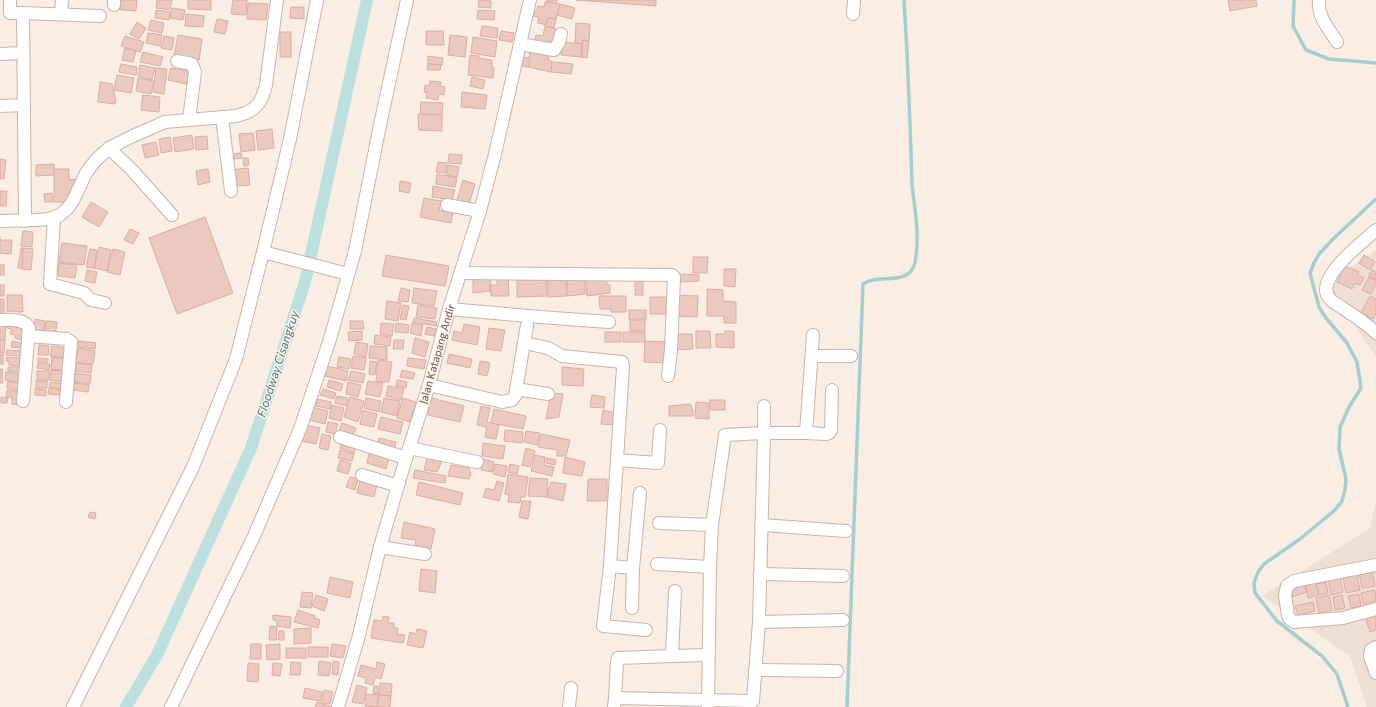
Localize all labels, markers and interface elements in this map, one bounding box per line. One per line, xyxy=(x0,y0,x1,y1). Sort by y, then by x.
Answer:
street label: Jalan Katapang Andir xyxy=(416,302,458,406)
water label: Floodway Cisangkuy xyxy=(253,308,301,419)

